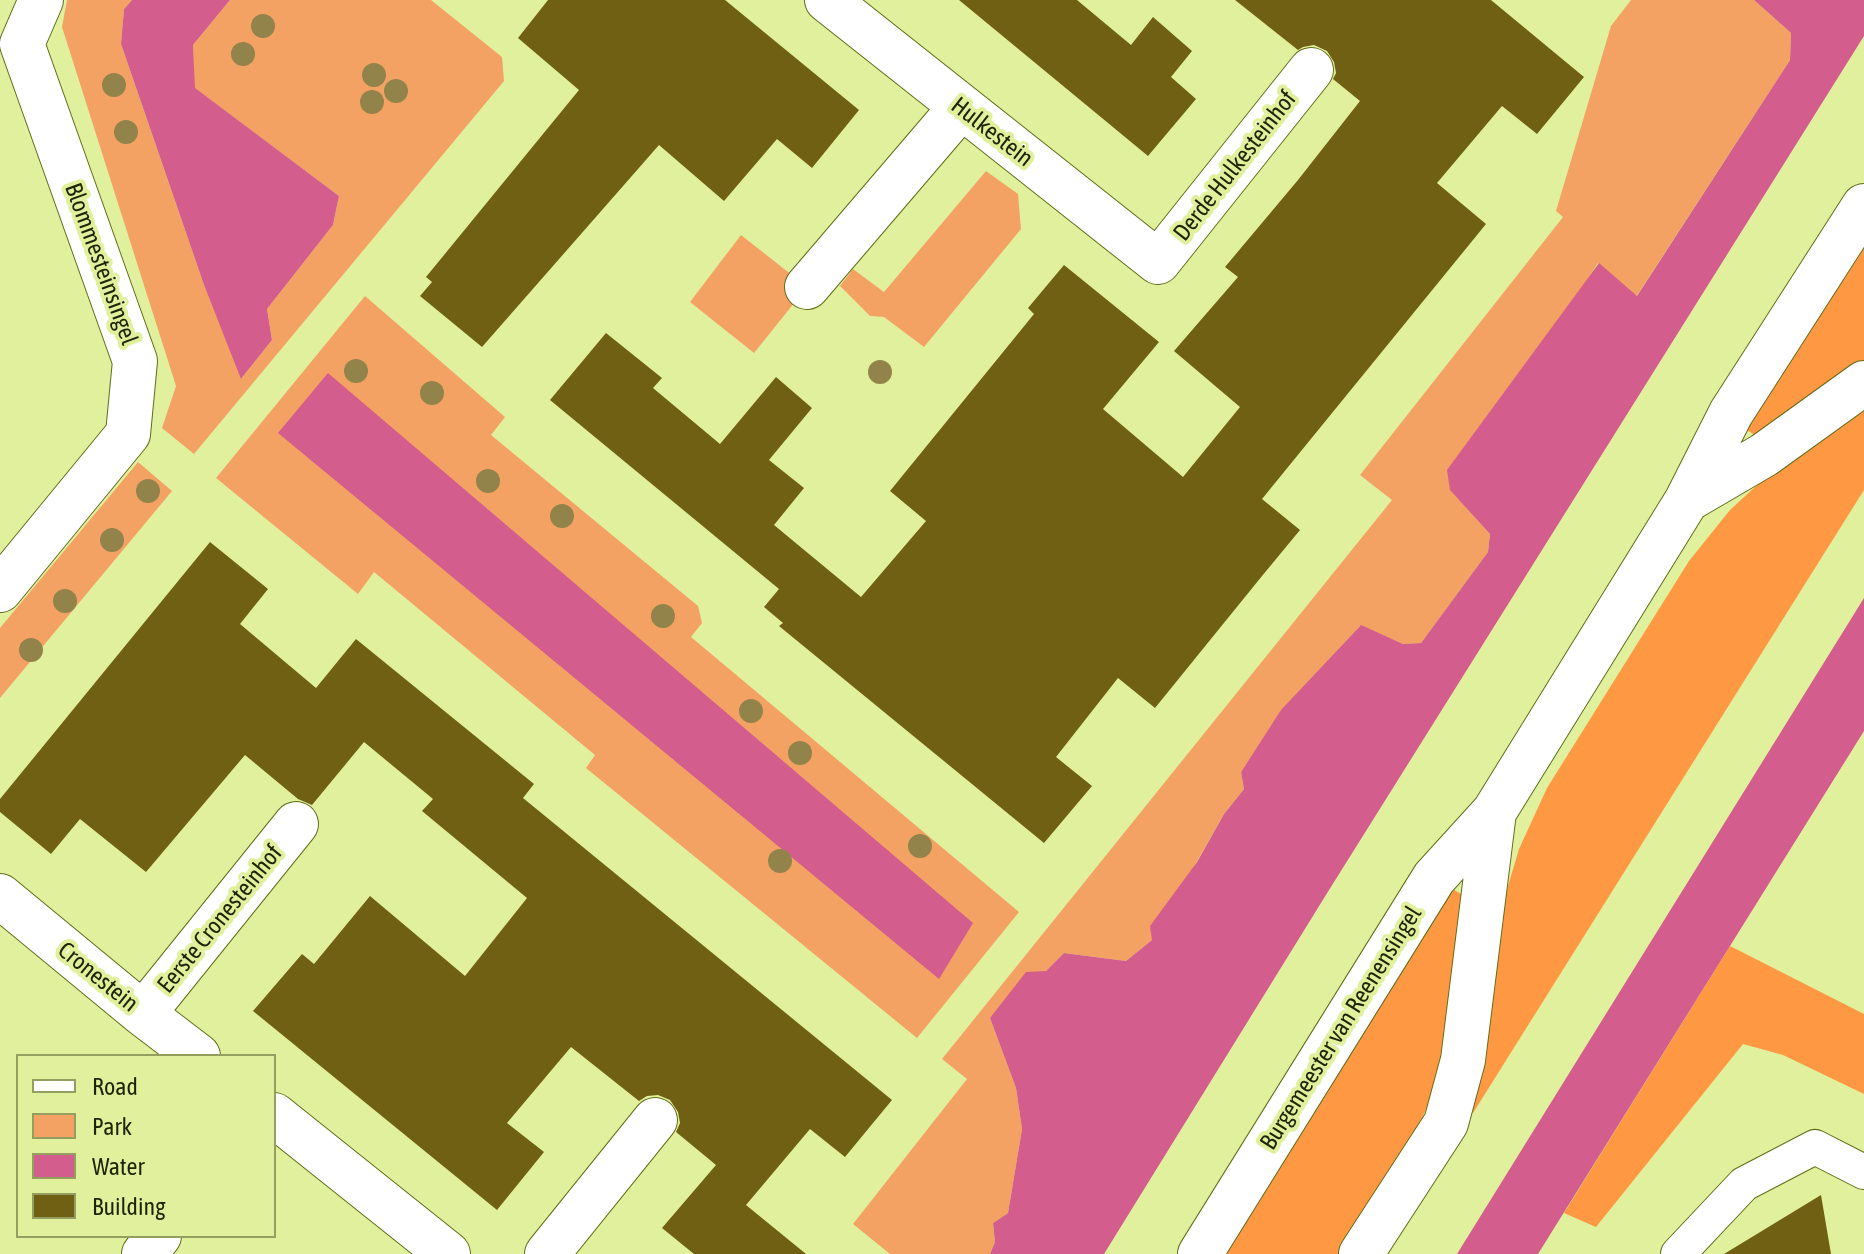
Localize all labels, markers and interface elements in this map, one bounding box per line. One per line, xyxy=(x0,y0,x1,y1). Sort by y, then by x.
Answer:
street label: Derde Hulkesteinhof xyxy=(1167,85,1303,247)
street label: Hulkestein xyxy=(945,91,1039,173)
street label: Blommesteinsingel xyxy=(58,179,144,349)
street label: Eerste Cronesteinhof xyxy=(152,839,288,999)
street label: Burgemeester van Reenensingel xyxy=(1254,901,1428,1155)
street label: Cronestein xyxy=(52,936,144,1018)
legend xyxy=(16,1054,276,1238)
text: Road xyxy=(92,1073,138,1100)
text: Park xyxy=(92,1113,132,1140)
text: Water xyxy=(92,1153,145,1180)
text: Building xyxy=(92,1193,165,1220)

